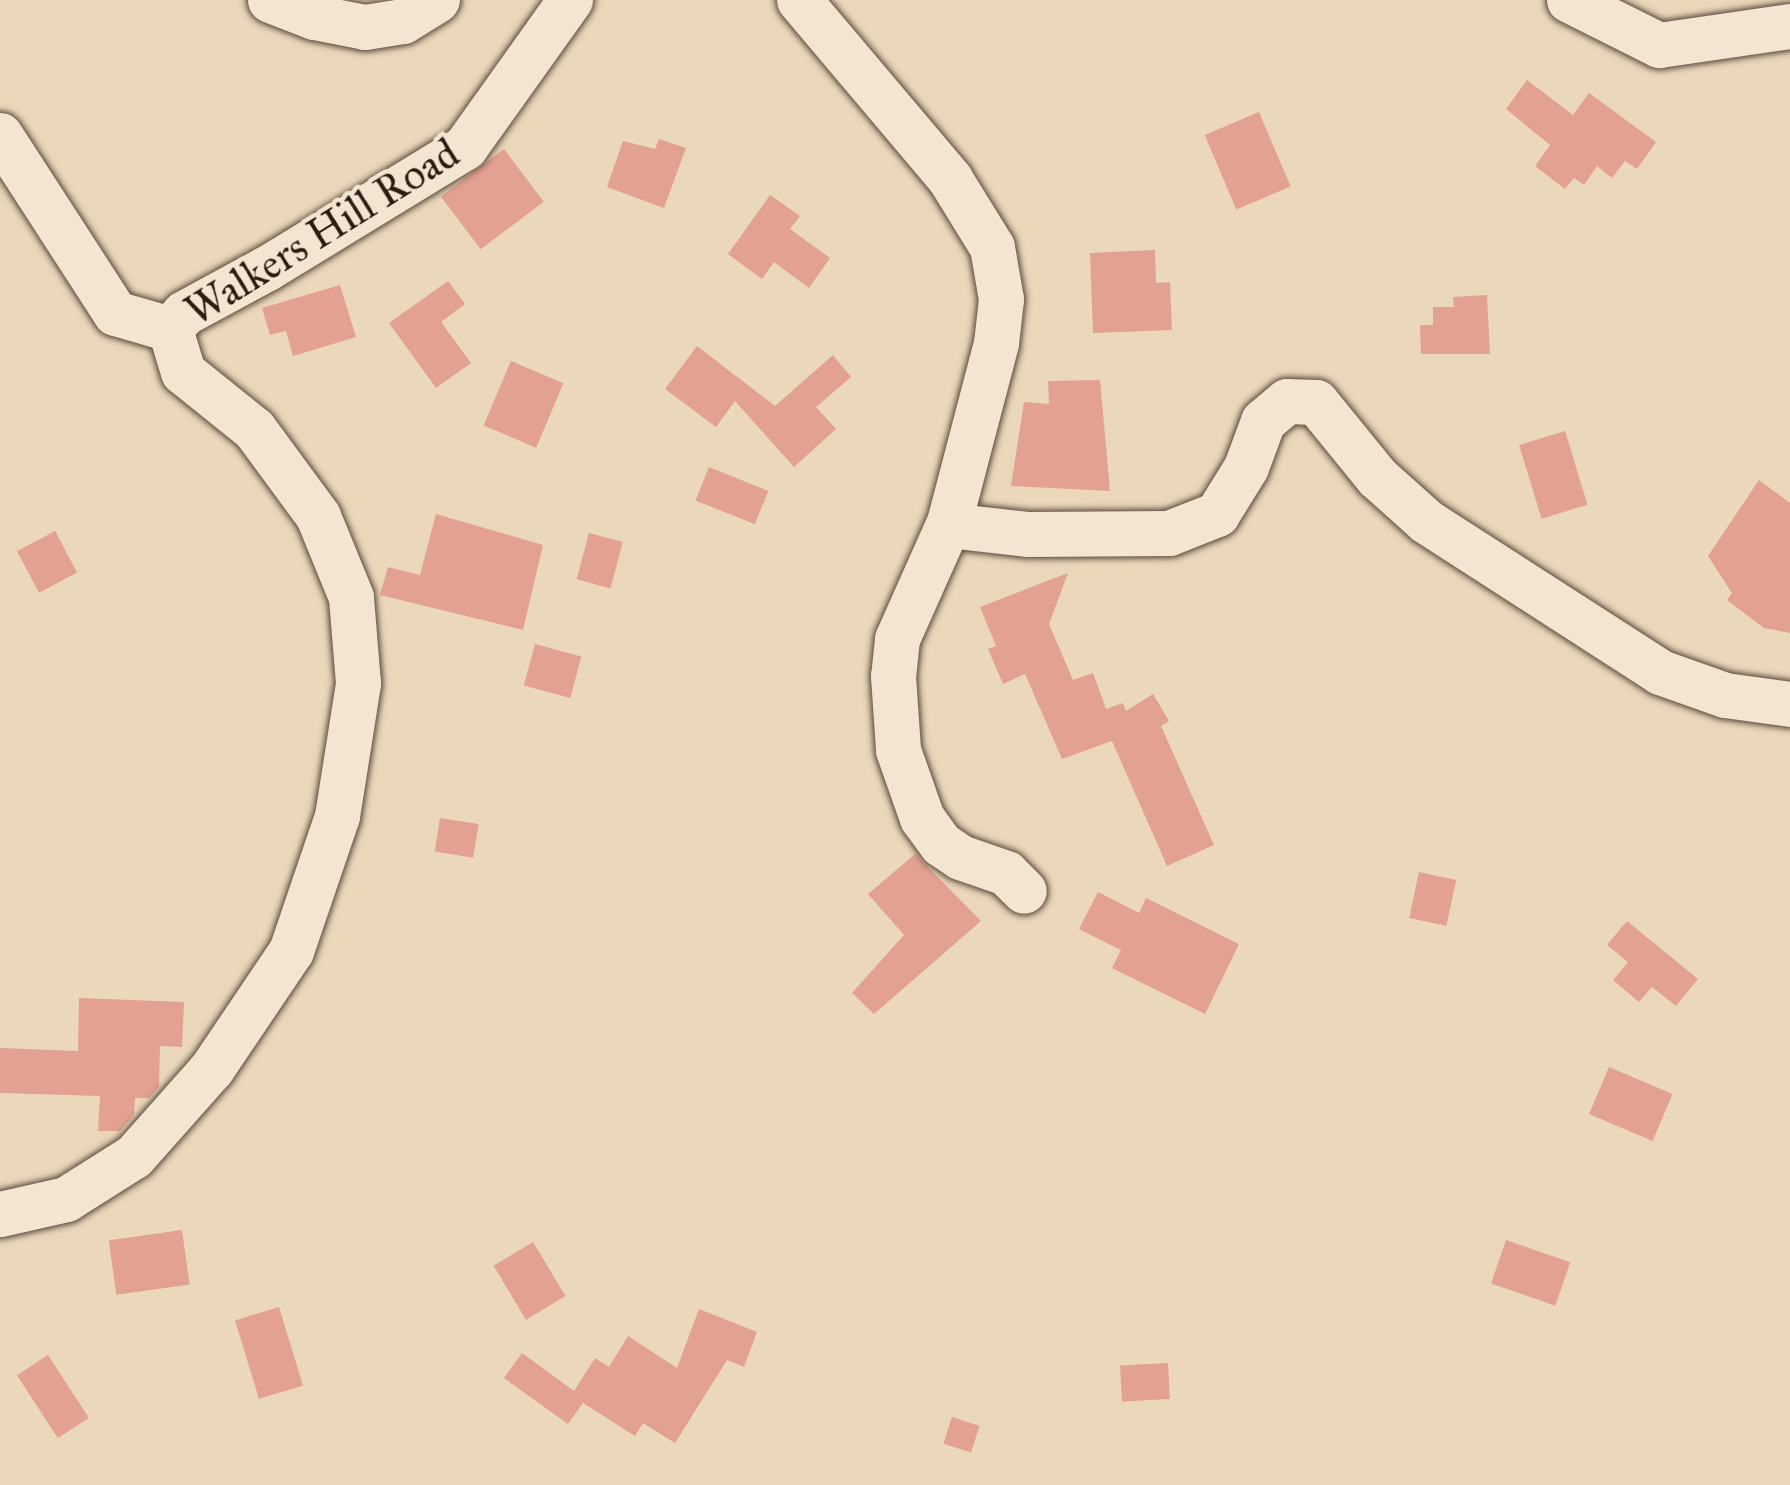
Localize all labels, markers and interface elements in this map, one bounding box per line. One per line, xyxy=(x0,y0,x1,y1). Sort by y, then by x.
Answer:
street label: Walkers Hill Road xyxy=(176,128,468,336)

